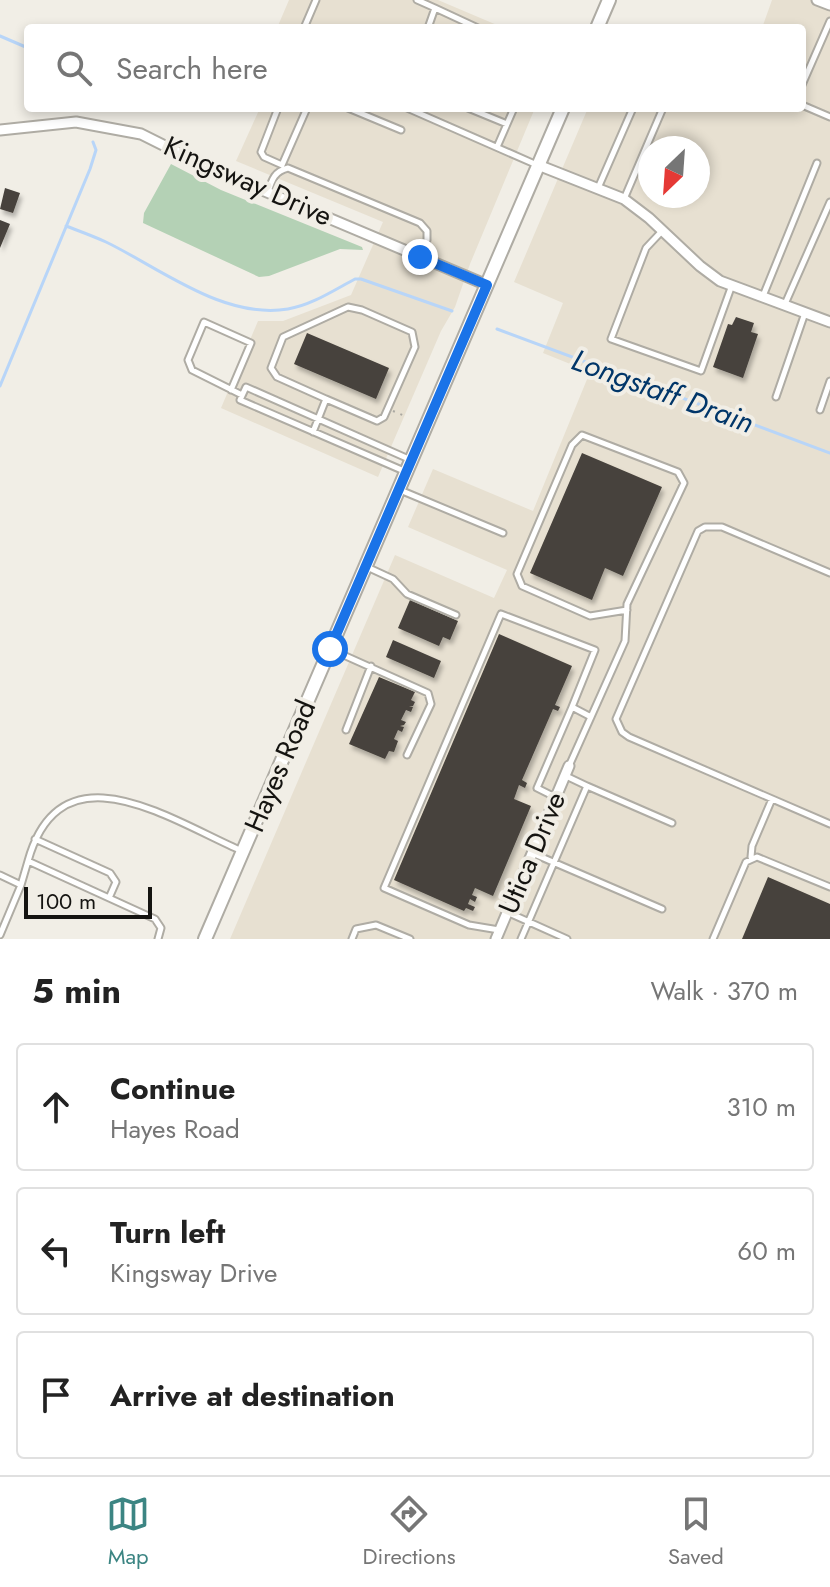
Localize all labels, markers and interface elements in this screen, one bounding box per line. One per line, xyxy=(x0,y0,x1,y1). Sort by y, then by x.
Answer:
search box xyxy=(24,24,806,112)
icon: search xyxy=(52,46,96,90)
text: Search here xyxy=(116,47,268,90)
street label: Kingsway Drive xyxy=(157,126,339,236)
north arrow xyxy=(638,136,710,208)
route end xyxy=(402,239,438,275)
water label: Longstaff Drain xyxy=(566,338,760,444)
route start xyxy=(312,631,348,667)
street label: Hayes Road xyxy=(234,694,326,838)
street label: Utica Drive xyxy=(488,786,576,920)
scale bar xyxy=(24,883,152,919)
text: 100 m xyxy=(36,885,96,917)
text: 5 min xyxy=(32,967,121,1016)
text: Walk · 370 m xyxy=(650,972,798,1010)
text: Continue xyxy=(110,1067,236,1110)
icon: ahead xyxy=(34,1085,78,1129)
text: 310 m xyxy=(726,1088,796,1126)
text: Hayes Road xyxy=(110,1110,240,1148)
text: Turn left xyxy=(110,1211,225,1254)
icon: left xyxy=(34,1229,78,1273)
text: 60 m xyxy=(737,1232,796,1270)
text: Kingsway Drive xyxy=(110,1254,277,1292)
icon: arrive xyxy=(34,1373,78,1417)
text: Arrive at destination xyxy=(110,1374,395,1417)
tab: Map xyxy=(106,1492,150,1572)
tab: Directions xyxy=(363,1492,456,1572)
tab: Saved xyxy=(668,1492,724,1572)

